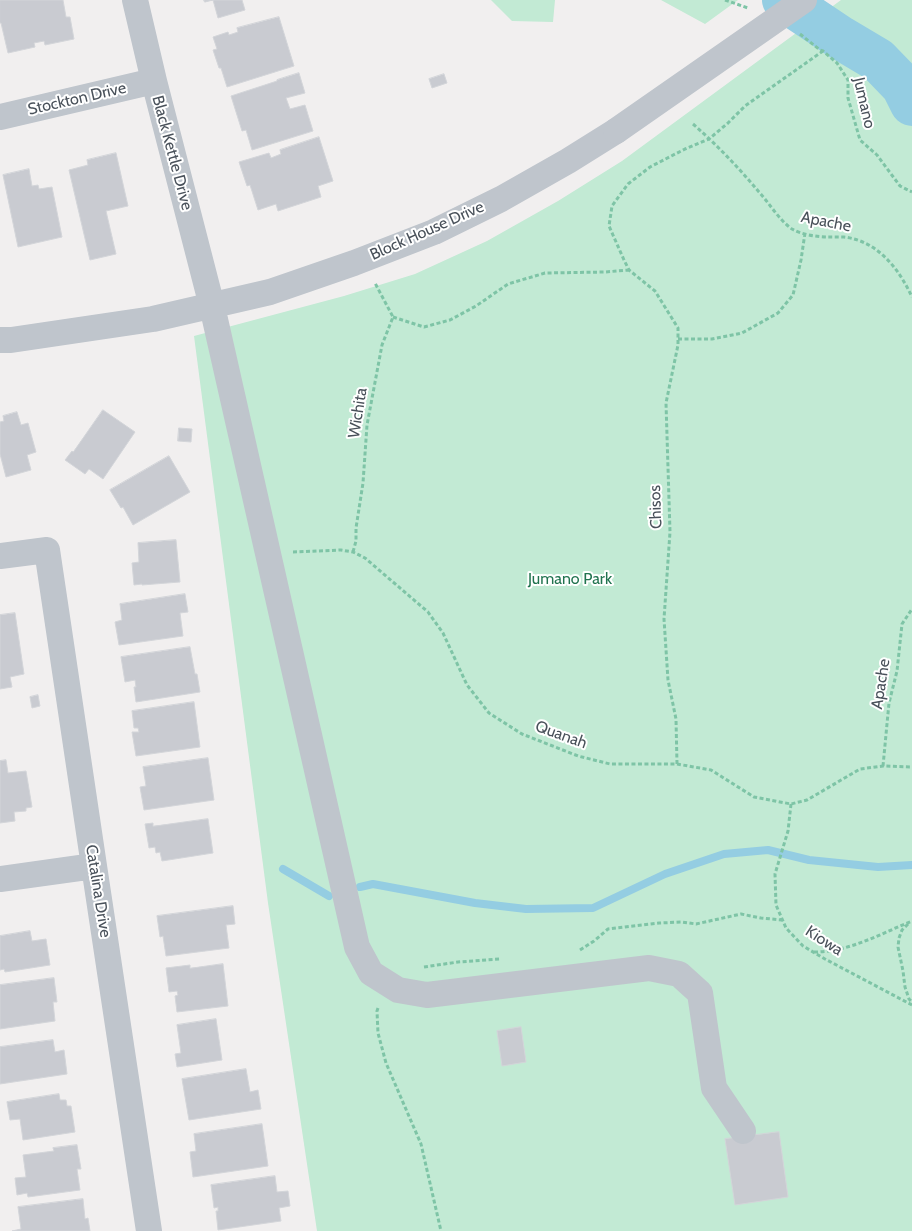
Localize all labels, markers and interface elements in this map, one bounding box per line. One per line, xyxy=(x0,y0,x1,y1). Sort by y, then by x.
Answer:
street label: Jumano xyxy=(849,76,879,130)
street label: Stockton Drive xyxy=(26,78,128,120)
street label: Black Kettle Drive xyxy=(147,94,197,212)
street label: Block House Drive xyxy=(367,197,487,265)
street label: Apache xyxy=(799,208,853,236)
street label: Wichita xyxy=(345,386,371,440)
street label: Chisos xyxy=(646,485,666,529)
park label: Jumano Park xyxy=(528,569,612,589)
street label: Apache xyxy=(868,658,894,710)
street label: Quanah xyxy=(533,717,589,753)
street label: Catalina Drive xyxy=(81,843,115,939)
street label: Kiowa xyxy=(802,922,846,960)

